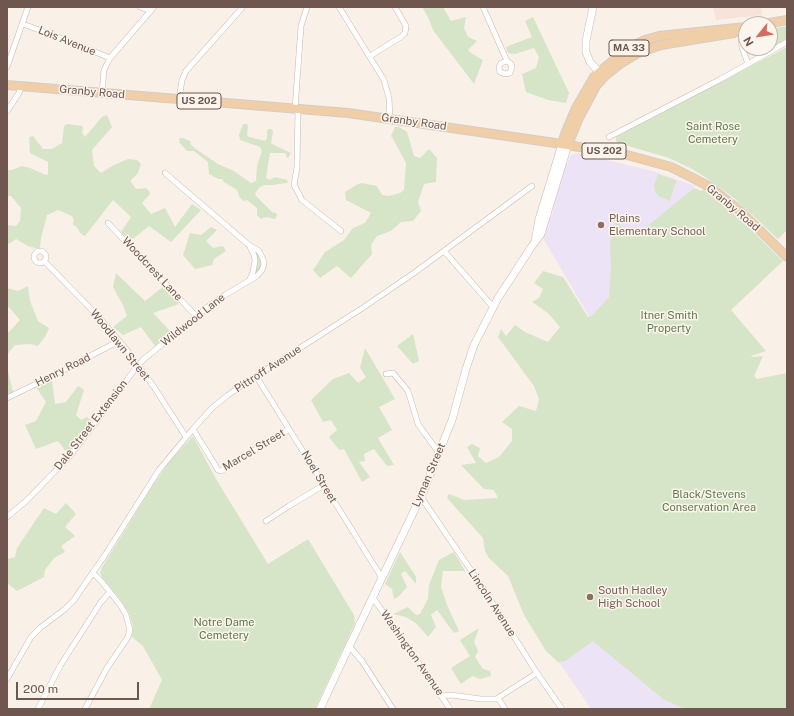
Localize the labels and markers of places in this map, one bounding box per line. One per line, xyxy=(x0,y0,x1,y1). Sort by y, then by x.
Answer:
place label: Plains Elementary School xyxy=(609,212,706,238)
marker: Plains Elementary School xyxy=(596,220,606,230)
place label: South Hadley High School xyxy=(598,584,667,610)
marker: South Hadley High School xyxy=(585,592,595,602)

